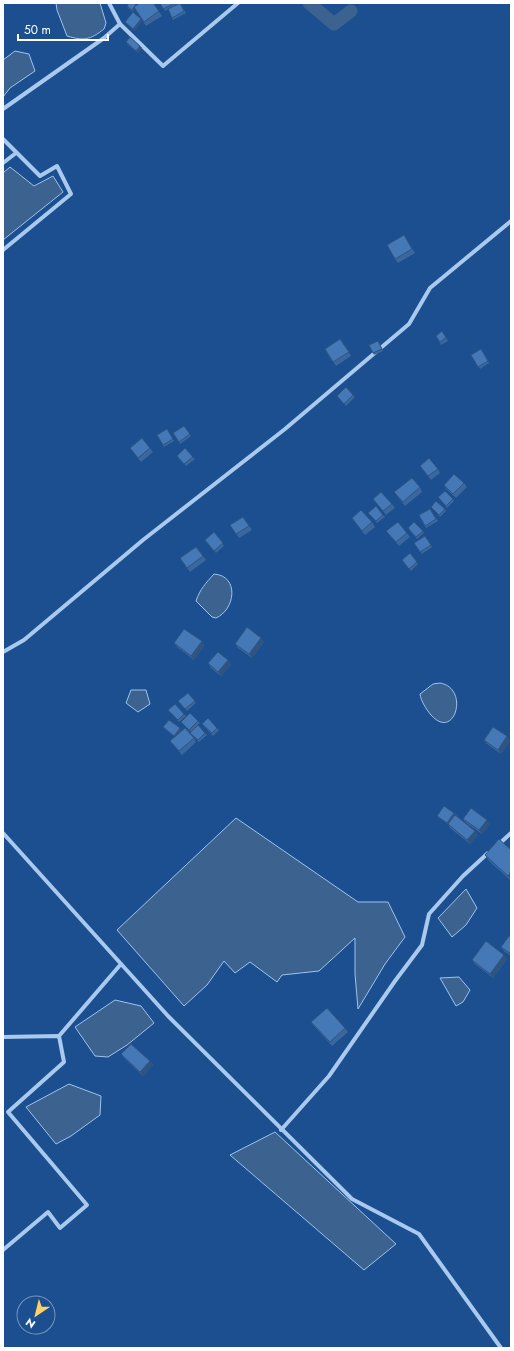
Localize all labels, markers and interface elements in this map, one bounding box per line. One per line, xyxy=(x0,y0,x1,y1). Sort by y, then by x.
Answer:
scale bar xyxy=(18,16,108,42)
text: 50 m xyxy=(24,21,51,39)
north arrow xyxy=(16,1295,56,1335)
text: N xyxy=(22,1314,38,1332)

